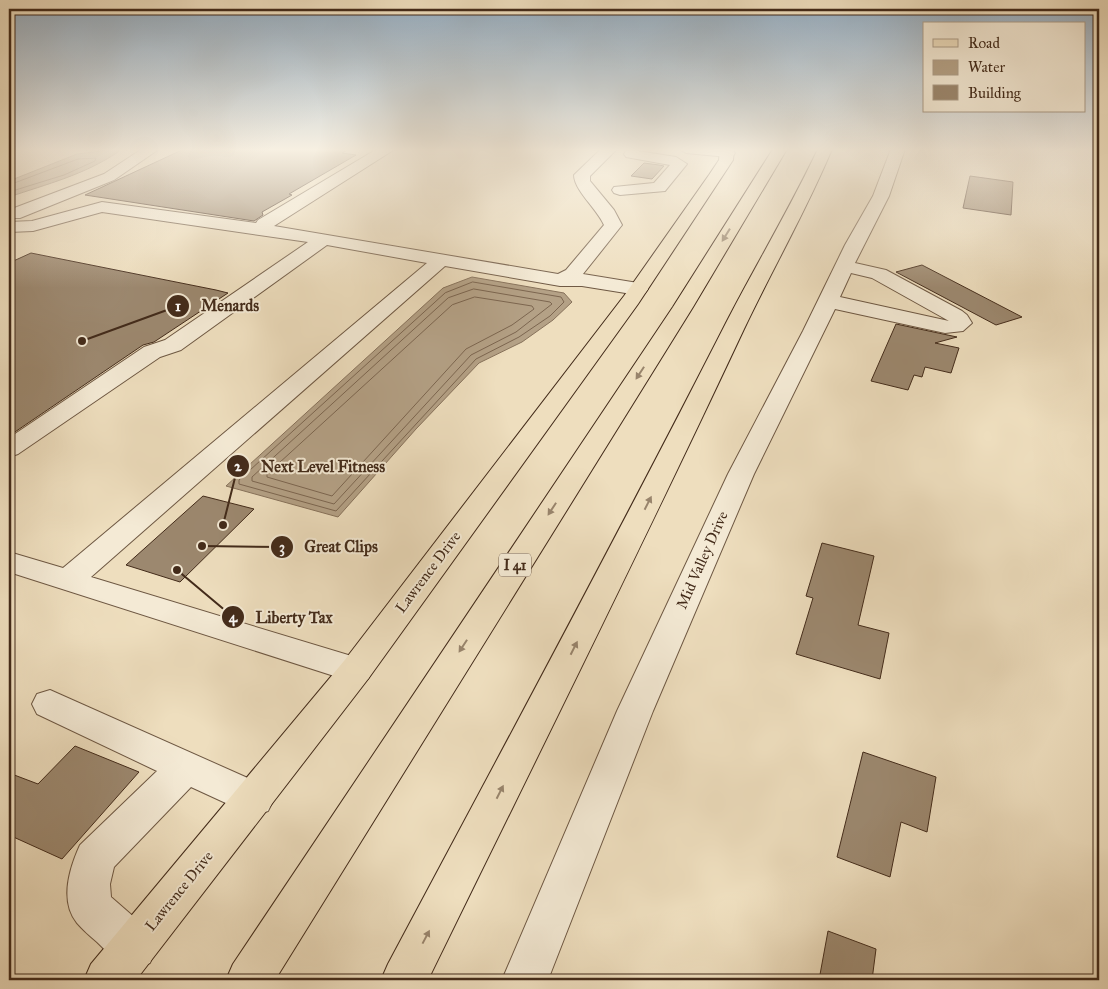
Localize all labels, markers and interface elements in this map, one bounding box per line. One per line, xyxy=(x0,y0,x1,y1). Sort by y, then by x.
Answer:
legend xyxy=(923,22,1086,112)
text: Road xyxy=(968,34,1000,52)
text: Water xyxy=(968,58,1005,76)
text: Building xyxy=(968,84,1022,102)
one-way arrow xyxy=(722,229,731,242)
callout: Menards xyxy=(166,290,269,321)
text: Menards xyxy=(201,296,259,315)
text: 1 xyxy=(175,297,181,315)
one-way arrow xyxy=(635,366,645,380)
callout: Next Level Fitness xyxy=(226,451,395,482)
text: 2 xyxy=(234,457,242,475)
text: Next Level Fitness xyxy=(261,457,385,476)
one-way arrow xyxy=(644,496,652,510)
one-way arrow xyxy=(547,503,556,516)
street label: Mid Valley Drive xyxy=(672,508,732,612)
street label: Lawrence Drive xyxy=(391,528,465,616)
callout: Great Clips xyxy=(270,531,388,562)
text: Great Clips xyxy=(304,537,378,557)
text: 3 xyxy=(279,538,285,557)
road number: I 41 xyxy=(499,554,531,576)
callout: Liberty Tax xyxy=(220,602,342,633)
text: 4 xyxy=(229,608,238,627)
text: Liberty Tax xyxy=(255,608,333,628)
one-way arrow xyxy=(458,639,468,652)
one-way arrow xyxy=(570,640,578,655)
one-way arrow xyxy=(496,785,504,800)
street label: Lawrence Drive xyxy=(141,847,217,935)
one-way arrow xyxy=(422,930,430,944)

